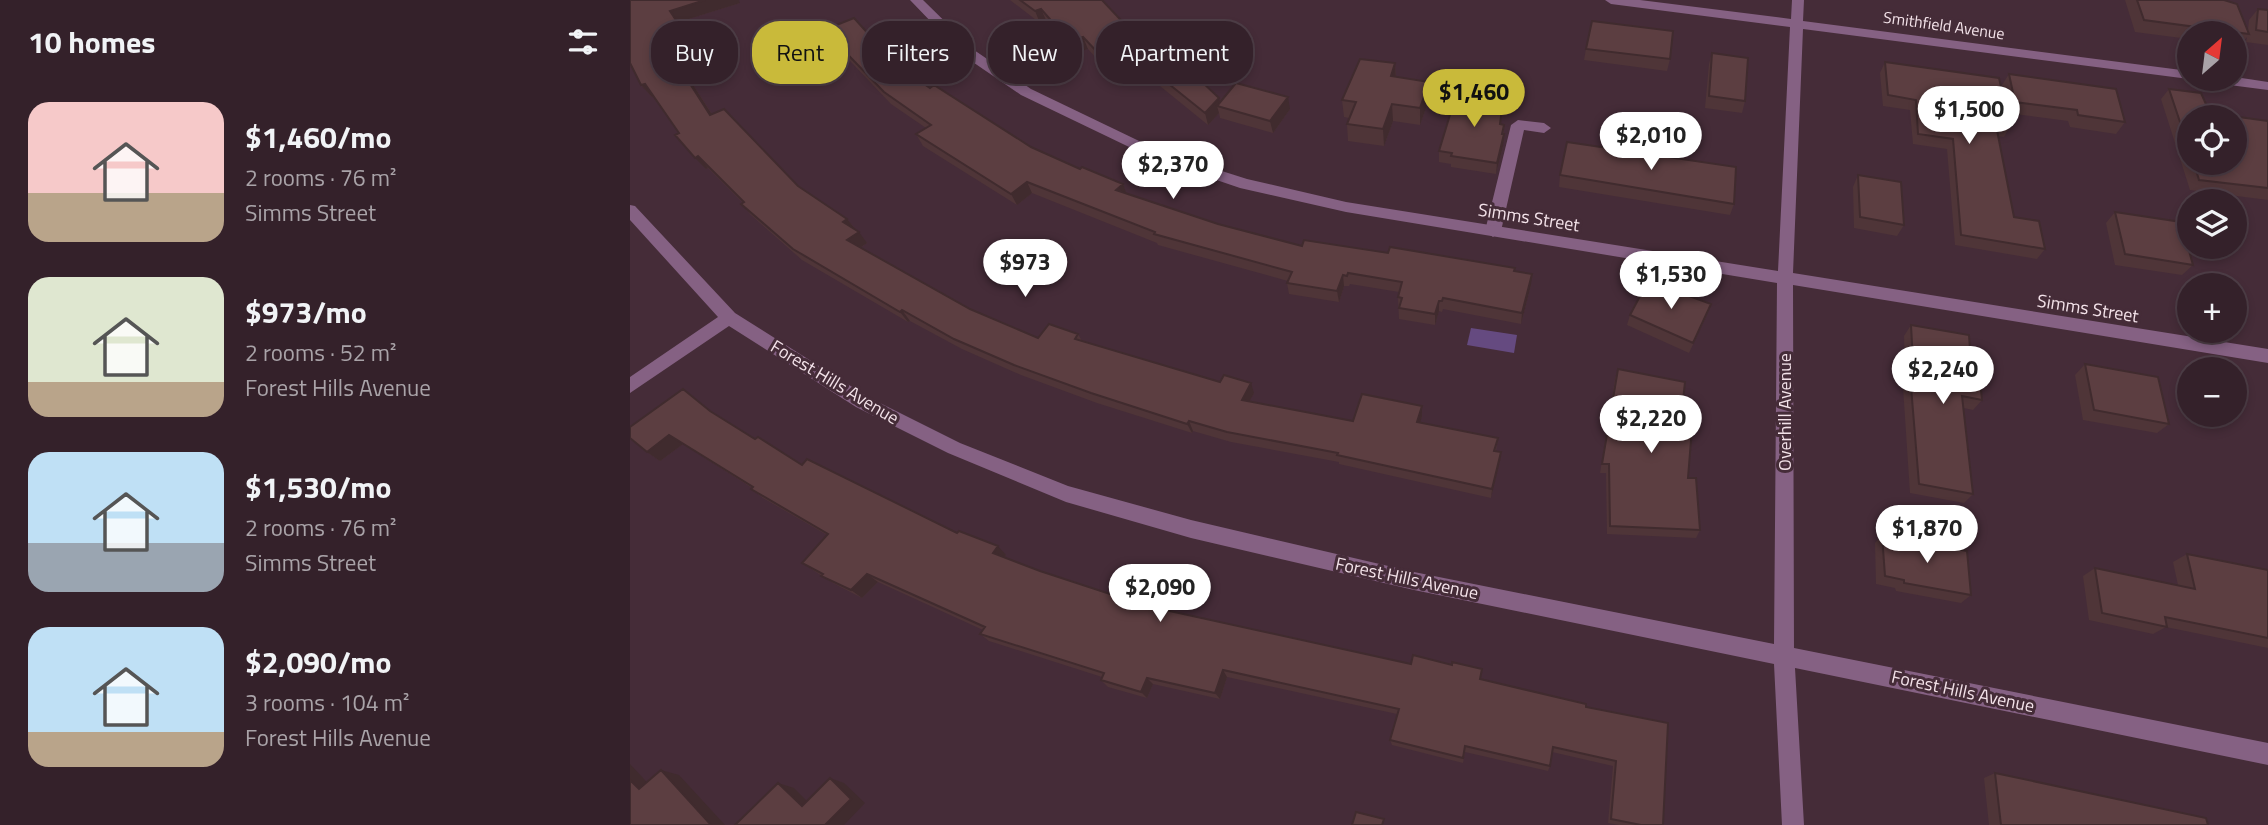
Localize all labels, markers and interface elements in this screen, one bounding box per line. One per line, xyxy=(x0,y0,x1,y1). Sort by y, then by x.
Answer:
street label: Smithfield Avenue xyxy=(1882,5,2006,45)
text: 10 homes xyxy=(28,19,155,65)
chip: Buy xyxy=(651,21,738,84)
chip: Rent xyxy=(752,21,848,84)
chip: Filters xyxy=(862,21,974,84)
chip: New xyxy=(988,21,1082,84)
chip: Apartment xyxy=(1096,21,1253,84)
north arrow xyxy=(2177,21,2247,91)
map controls xyxy=(2177,21,2247,427)
icon: filters xyxy=(564,23,602,61)
pin: $1,460 xyxy=(1417,69,1531,129)
text: $1,460 xyxy=(1439,74,1509,109)
pin: $1,500 xyxy=(1912,86,2026,146)
text: $1,500 xyxy=(1934,91,2004,126)
button: locate xyxy=(2177,105,2247,175)
pin: $2,010 xyxy=(1594,113,1708,172)
text: $1,460/mo xyxy=(245,114,391,160)
text: $2,010 xyxy=(1616,117,1686,152)
icon: home xyxy=(84,130,168,214)
pin: $2,370 xyxy=(1116,142,1230,201)
text: $2,370 xyxy=(1138,146,1208,181)
text: 2 rooms · 76 m² xyxy=(245,160,396,195)
button: layers xyxy=(2177,189,2247,259)
text: Simms Street xyxy=(245,195,376,230)
street label: Simms Street xyxy=(1476,196,1582,238)
pin: $973 xyxy=(984,240,1066,299)
text: $973 xyxy=(999,244,1051,279)
pin: $1,530 xyxy=(1614,252,1728,311)
text: $1,530 xyxy=(1636,256,1706,291)
button: + xyxy=(2177,273,2247,343)
street label: Simms Street xyxy=(2035,287,2141,329)
text: $973/mo xyxy=(245,289,367,335)
icon: home xyxy=(84,305,168,389)
street label: Forest Hills Avenue xyxy=(766,333,904,431)
text: 2 rooms · 52 m² xyxy=(245,335,396,370)
pin: $2,240 xyxy=(1886,346,2000,406)
text: $2,240 xyxy=(1908,351,1978,386)
street label: Overhill Avenue xyxy=(1771,353,1798,471)
button: − xyxy=(2177,357,2247,427)
text: Forest Hills Avenue xyxy=(245,370,431,405)
pin: $2,220 xyxy=(1594,396,1708,455)
text: $2,220 xyxy=(1616,400,1686,435)
text: $1,530/mo xyxy=(245,464,391,510)
icon: home xyxy=(84,480,168,564)
pin: $1,870 xyxy=(1870,505,1984,565)
text: 2 rooms · 76 m² xyxy=(245,510,396,545)
text: $1,870 xyxy=(1892,510,1962,545)
text: Simms Street xyxy=(245,545,376,580)
street label: Forest Hills Avenue xyxy=(1333,550,1481,606)
pin: $2,090 xyxy=(1103,564,1217,624)
text: $2,090 xyxy=(1125,569,1195,604)
text: $2,090/mo xyxy=(245,639,391,685)
icon: home xyxy=(84,655,168,739)
street label: Forest Hills Avenue xyxy=(1889,663,2037,719)
text: 3 rooms · 104 m² xyxy=(245,685,409,720)
text: Forest Hills Avenue xyxy=(245,720,431,755)

